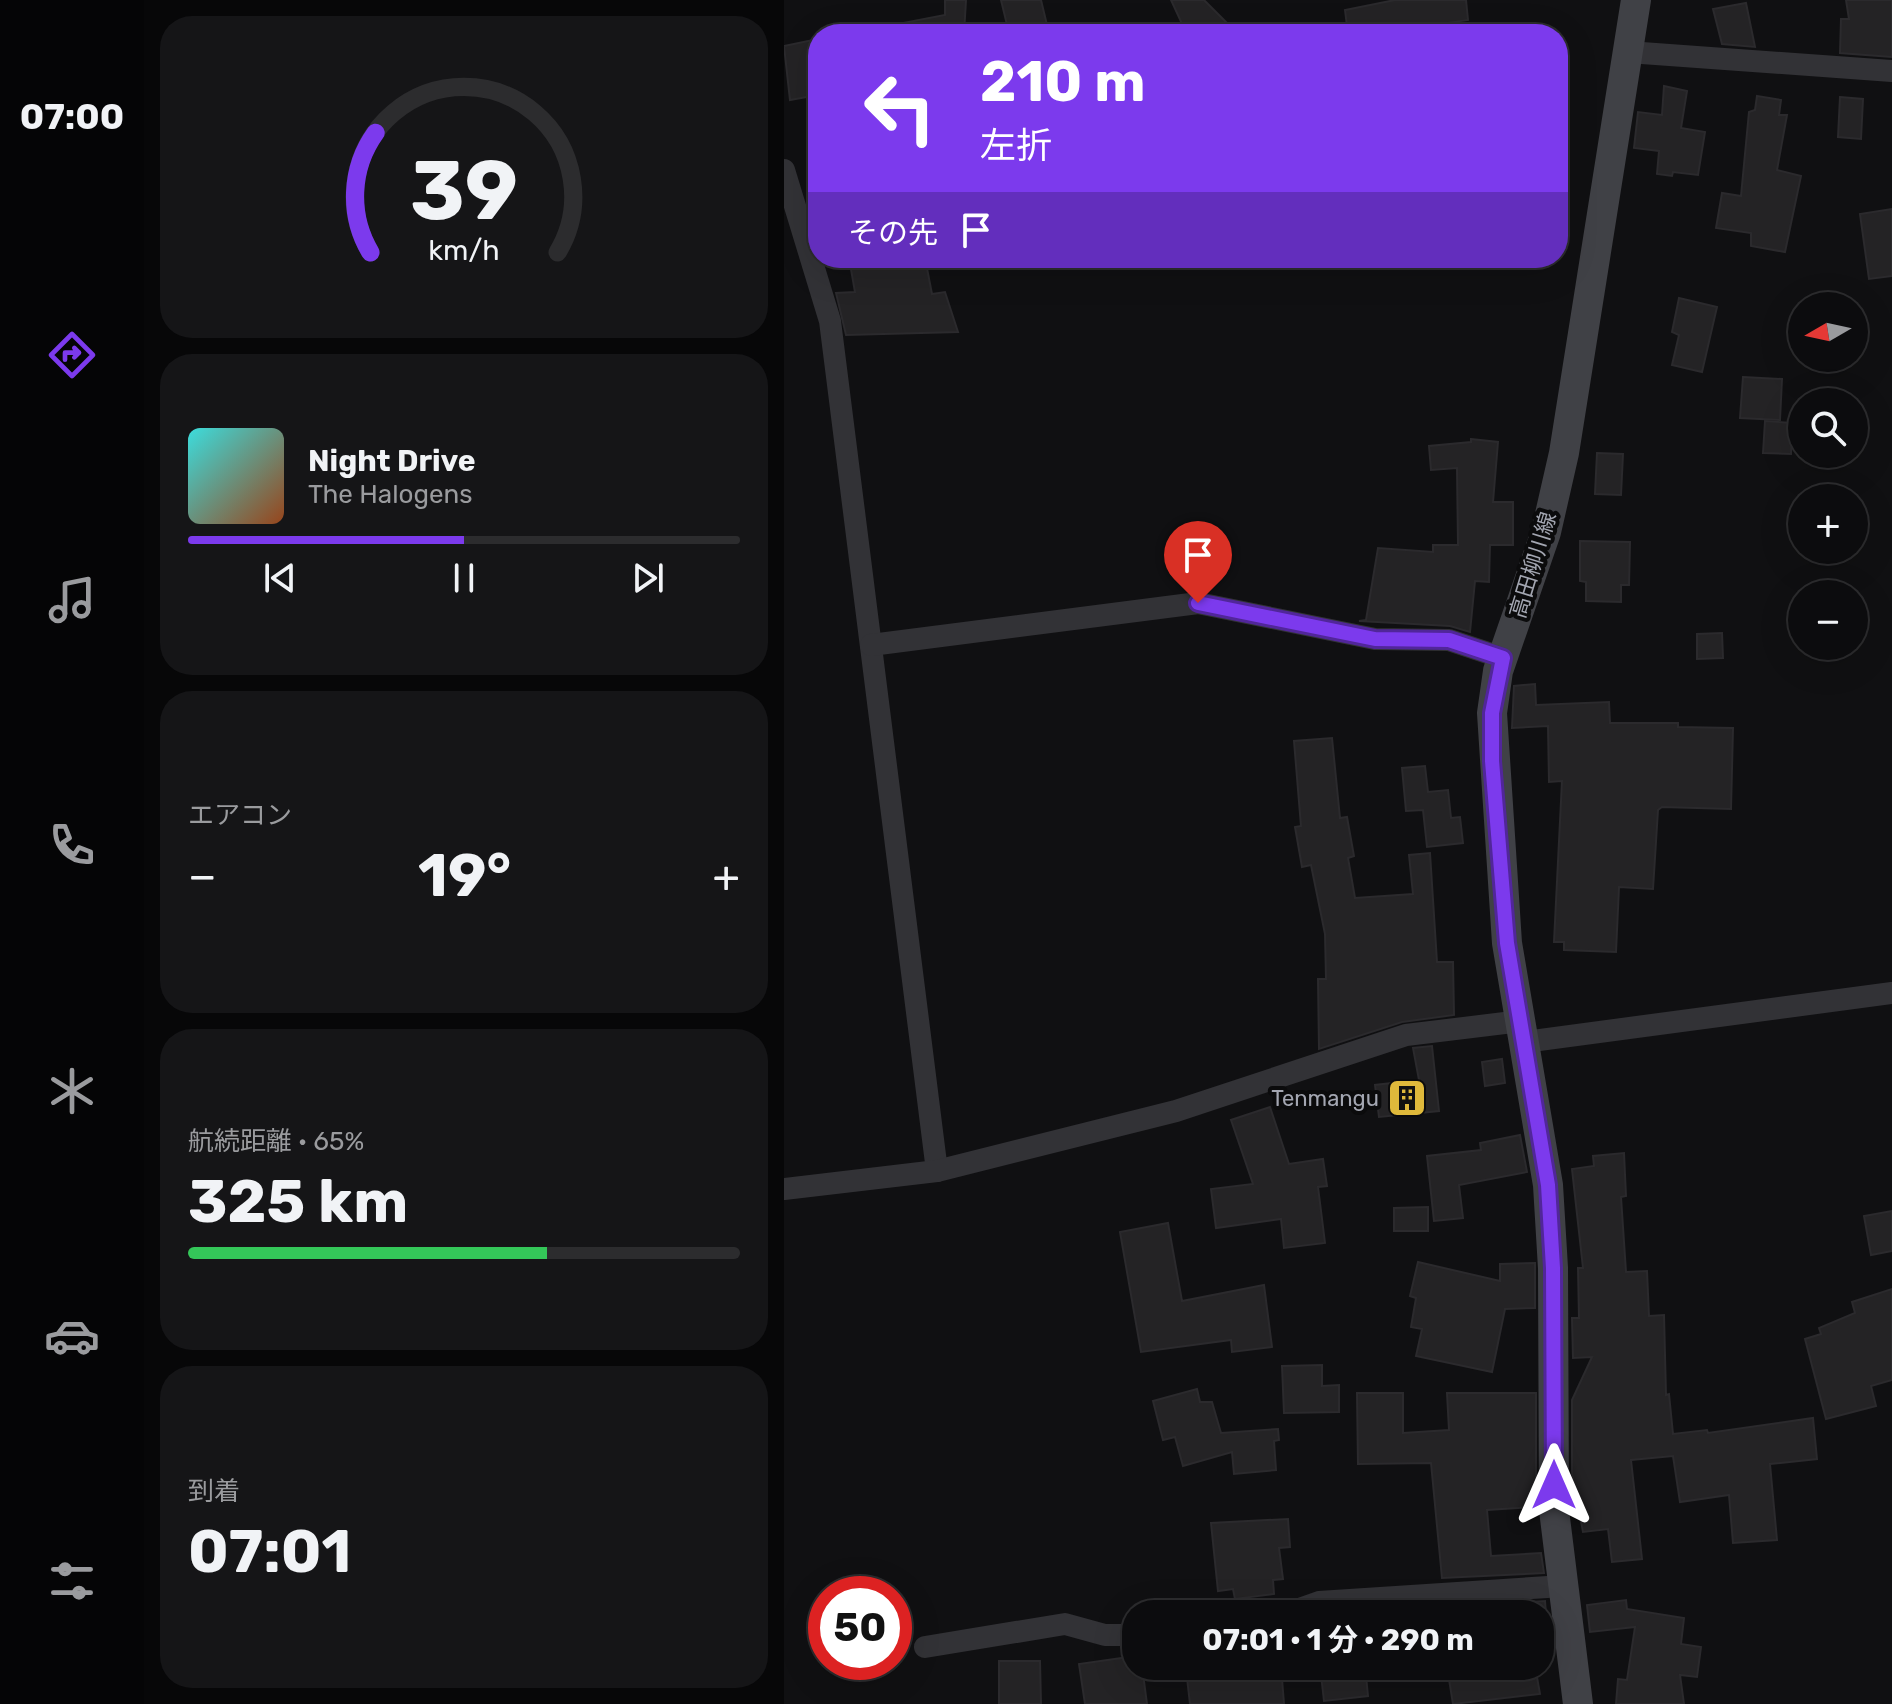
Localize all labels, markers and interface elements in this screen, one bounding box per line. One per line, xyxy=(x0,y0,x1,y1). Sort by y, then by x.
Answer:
text: 210 m xyxy=(980,49,1146,115)
icon: left xyxy=(848,56,952,160)
text: 07:00 xyxy=(20,95,124,138)
text: 左折 xyxy=(980,124,1052,167)
text: 39 xyxy=(410,140,518,239)
icon: arrive xyxy=(954,208,998,252)
text: その先 xyxy=(848,215,938,251)
text: km/h xyxy=(428,233,500,267)
north arrow xyxy=(1788,292,1868,372)
map controls xyxy=(1788,292,1868,660)
icon: directions xyxy=(44,327,100,383)
button: search xyxy=(1788,388,1868,468)
text: Night Drive xyxy=(308,443,476,479)
text: The Halogens xyxy=(308,479,473,510)
button: + xyxy=(1788,484,1868,564)
street label: 高田柳川線 xyxy=(1504,508,1562,622)
pin xyxy=(1164,521,1232,603)
icon: arrive xyxy=(1176,533,1220,577)
icon: previous xyxy=(258,556,302,600)
icon: pause xyxy=(442,556,486,600)
icon: next xyxy=(626,556,670,600)
icon: music xyxy=(44,572,100,628)
button: − xyxy=(1788,580,1868,660)
text: エアコン xyxy=(188,800,292,831)
icon: phone xyxy=(44,817,100,873)
text: 19° xyxy=(418,840,511,911)
text: − xyxy=(188,850,217,902)
text: + xyxy=(713,850,740,902)
icon: climate xyxy=(44,1063,100,1119)
building icon: Tenmangu xyxy=(1386,1077,1428,1119)
place label: Tenmangu xyxy=(1271,1085,1379,1112)
text: 航続距離 · 65% xyxy=(188,1126,364,1157)
text: 325 km xyxy=(188,1166,408,1237)
icon: car xyxy=(44,1308,100,1364)
position arrow xyxy=(1512,1443,1596,1527)
text: 到着 xyxy=(188,1476,240,1507)
text: 07:01 xyxy=(188,1516,351,1587)
icon: filters xyxy=(44,1553,100,1609)
speed limit sign: 50 xyxy=(808,1576,912,1680)
text: 07:01 · 1 分 · 290 m xyxy=(1202,1622,1474,1658)

